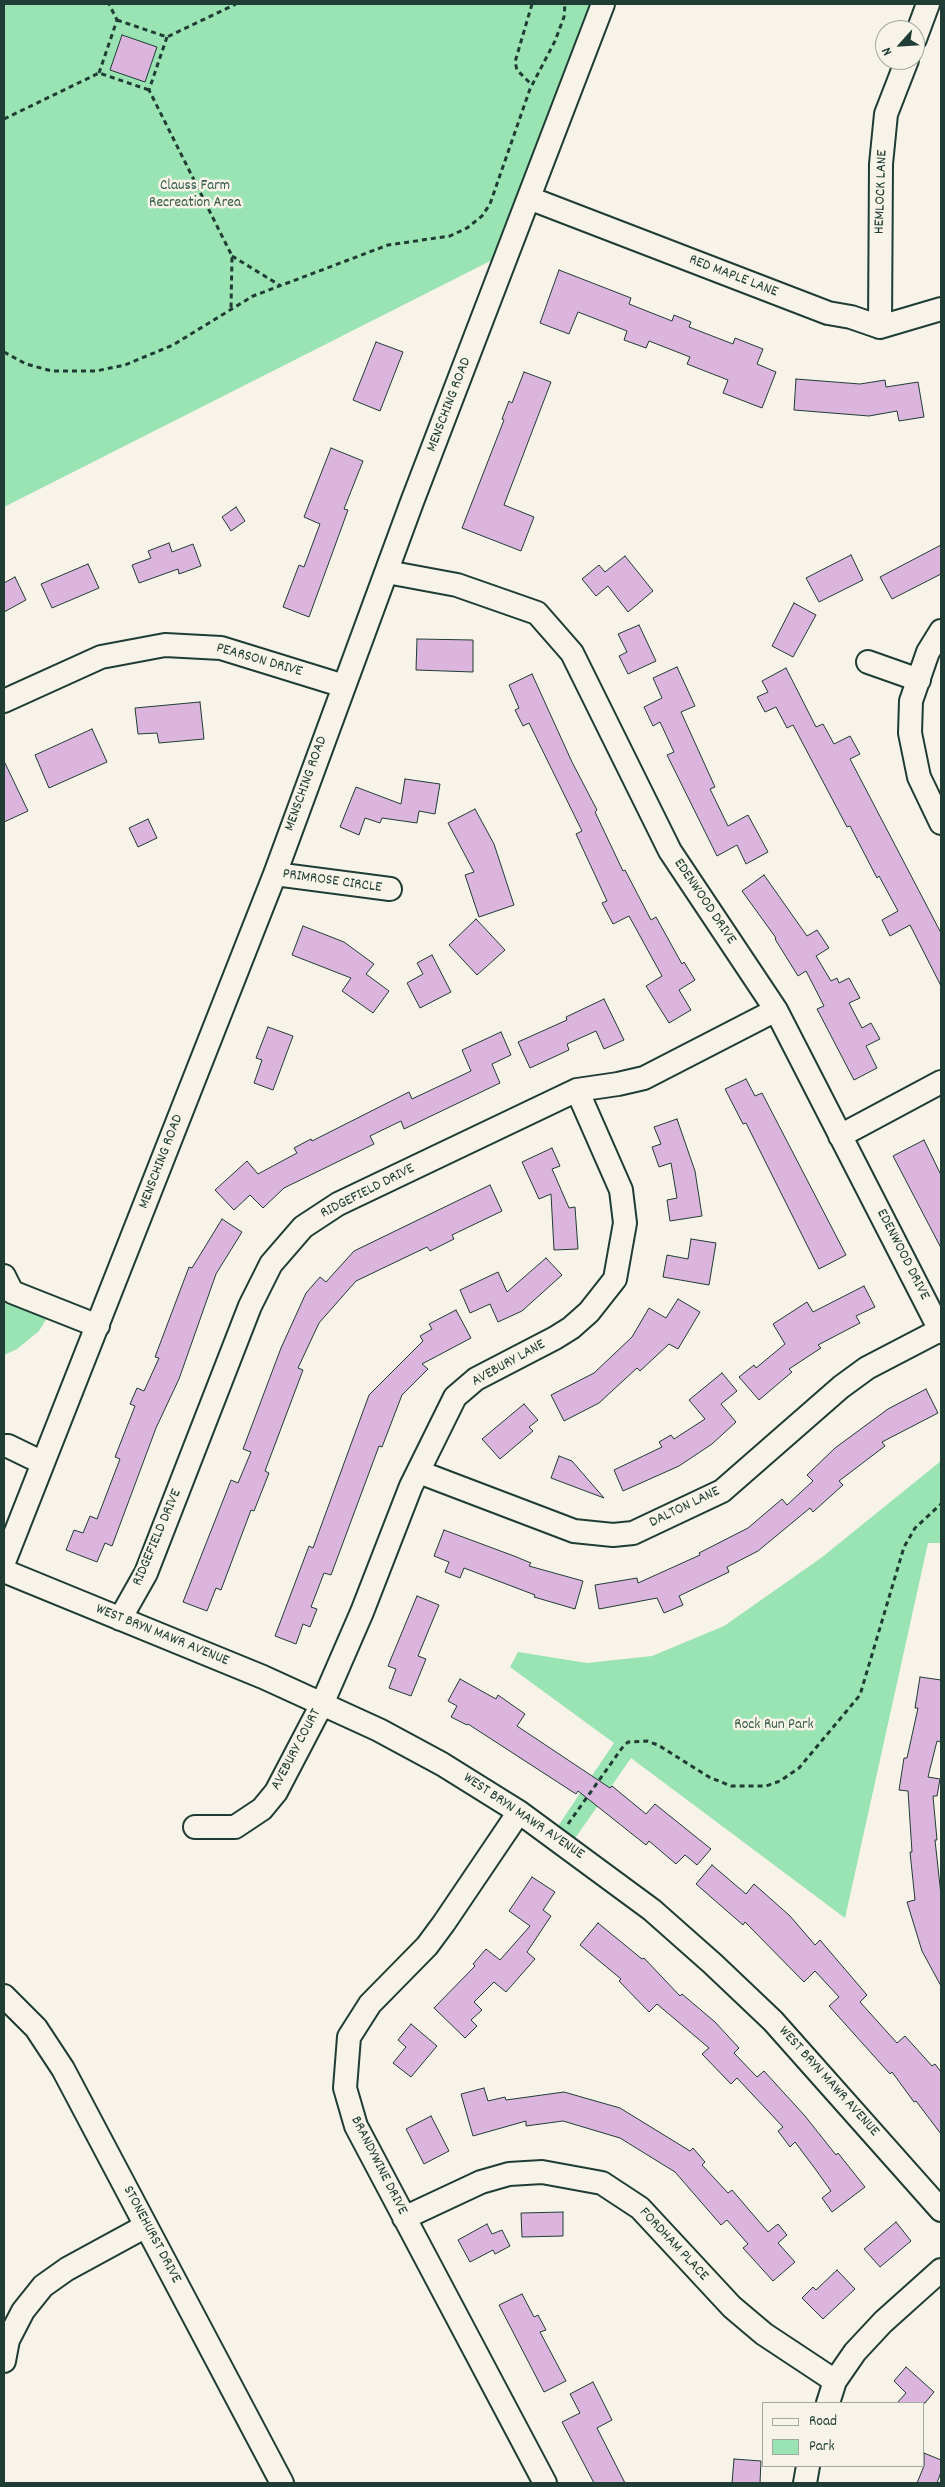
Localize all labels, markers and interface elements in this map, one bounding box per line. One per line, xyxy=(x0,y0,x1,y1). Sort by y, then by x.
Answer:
north arrow xyxy=(875,20,925,70)
text: N xyxy=(877,44,898,59)
street label: HEMLOCK LANE xyxy=(872,150,892,234)
park label: Clauss Farm Recreation Area xyxy=(149,178,241,213)
street label: RED MAPLE LANE xyxy=(686,252,780,302)
street label: MENSCHING ROAD xyxy=(424,355,476,455)
street label: PEARSON DRIVE xyxy=(214,640,304,682)
street label: MENSCHING ROAD xyxy=(282,734,332,834)
street label: EDENWOOD DRIVE xyxy=(669,856,739,948)
street label: PRIMROSE CIRCLE xyxy=(281,866,383,898)
street label: MENSCHING ROAD xyxy=(136,1112,188,1212)
street label: RIDGEFIELD DRIVE xyxy=(318,1161,418,1223)
street label: EDENWOOD DRIVE xyxy=(871,1207,933,1303)
street label: AVEBURY LANE xyxy=(469,1336,549,1392)
street label: DALTON LANE xyxy=(647,1483,723,1533)
street label: RIDGEFIELD DRIVE xyxy=(130,1487,186,1589)
street label: WEST BRYN MAWR AVENUE xyxy=(93,1601,231,1671)
street label: AVEBURY COURT xyxy=(268,1706,326,1794)
park label: Rock Run Park xyxy=(734,1717,814,1735)
street label: WEST BRYN MAWR AVENUE xyxy=(459,1770,587,1864)
street label: WEST BRYN MAWR AVENUE xyxy=(774,2023,882,2141)
street label: BRANDYWINE DRIVE xyxy=(345,2114,411,2218)
street label: STONEHURST DRIVE xyxy=(118,2183,184,2287)
street label: FORDHAM PLACE xyxy=(634,2205,712,2285)
legend xyxy=(762,2402,925,2467)
text: Road xyxy=(809,2411,837,2433)
text: Park xyxy=(809,2436,835,2458)

